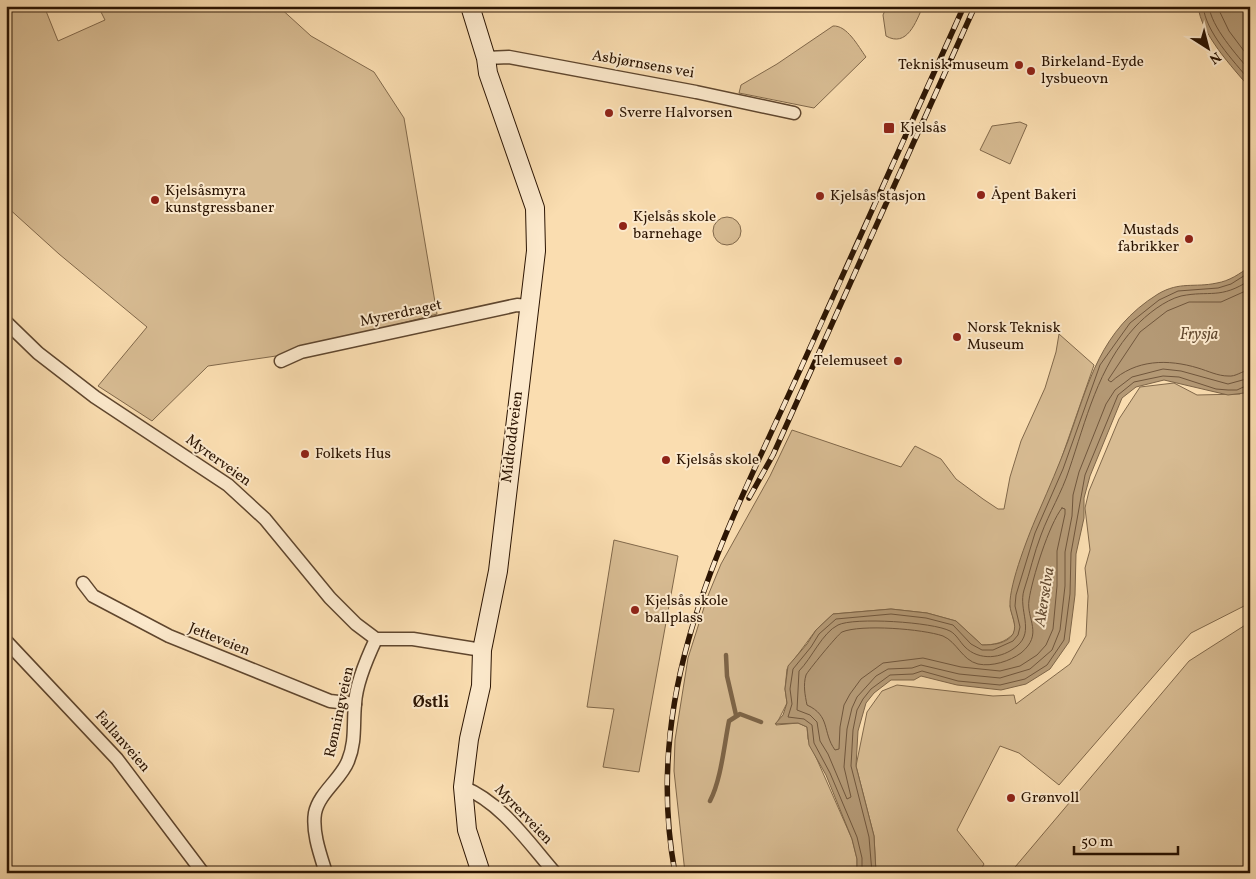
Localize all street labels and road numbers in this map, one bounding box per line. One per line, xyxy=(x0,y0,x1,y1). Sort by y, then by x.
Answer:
street label: Asbjørnsens vei xyxy=(590,46,696,84)
street label: Myrerdraget xyxy=(358,295,444,333)
street label: Midtoddveien xyxy=(497,390,529,484)
street label: Myrerveien xyxy=(181,430,255,492)
street label: Jetteveien xyxy=(185,618,253,662)
street label: Rønningveien xyxy=(320,665,360,759)
street label: Fallanveien xyxy=(89,707,155,777)
street label: Myrerveien xyxy=(489,780,557,850)

